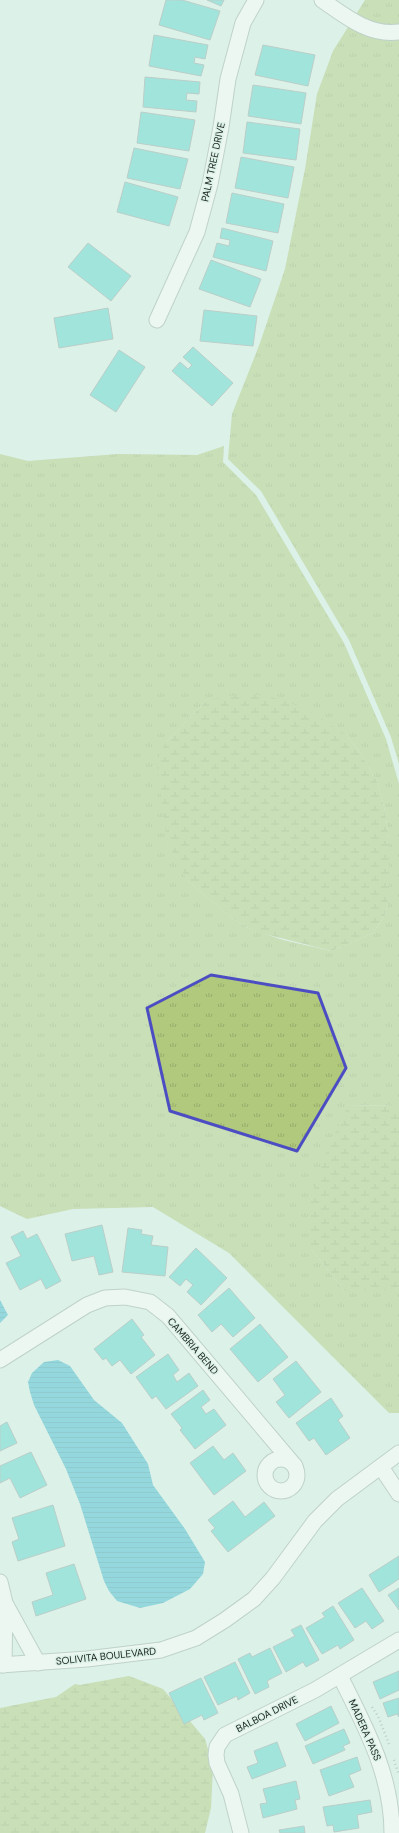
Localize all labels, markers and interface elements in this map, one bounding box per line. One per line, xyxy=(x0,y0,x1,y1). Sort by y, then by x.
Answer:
street label: PALM TREE DRIVE xyxy=(198,121,228,203)
street label: CAMBRIA BEND xyxy=(165,1315,221,1377)
street label: SOLIVITA BOULEVARD xyxy=(55,1644,157,1668)
street label: BALBOA DRIVE xyxy=(234,1693,301,1735)
street label: MADERA PASS xyxy=(346,1697,384,1763)

